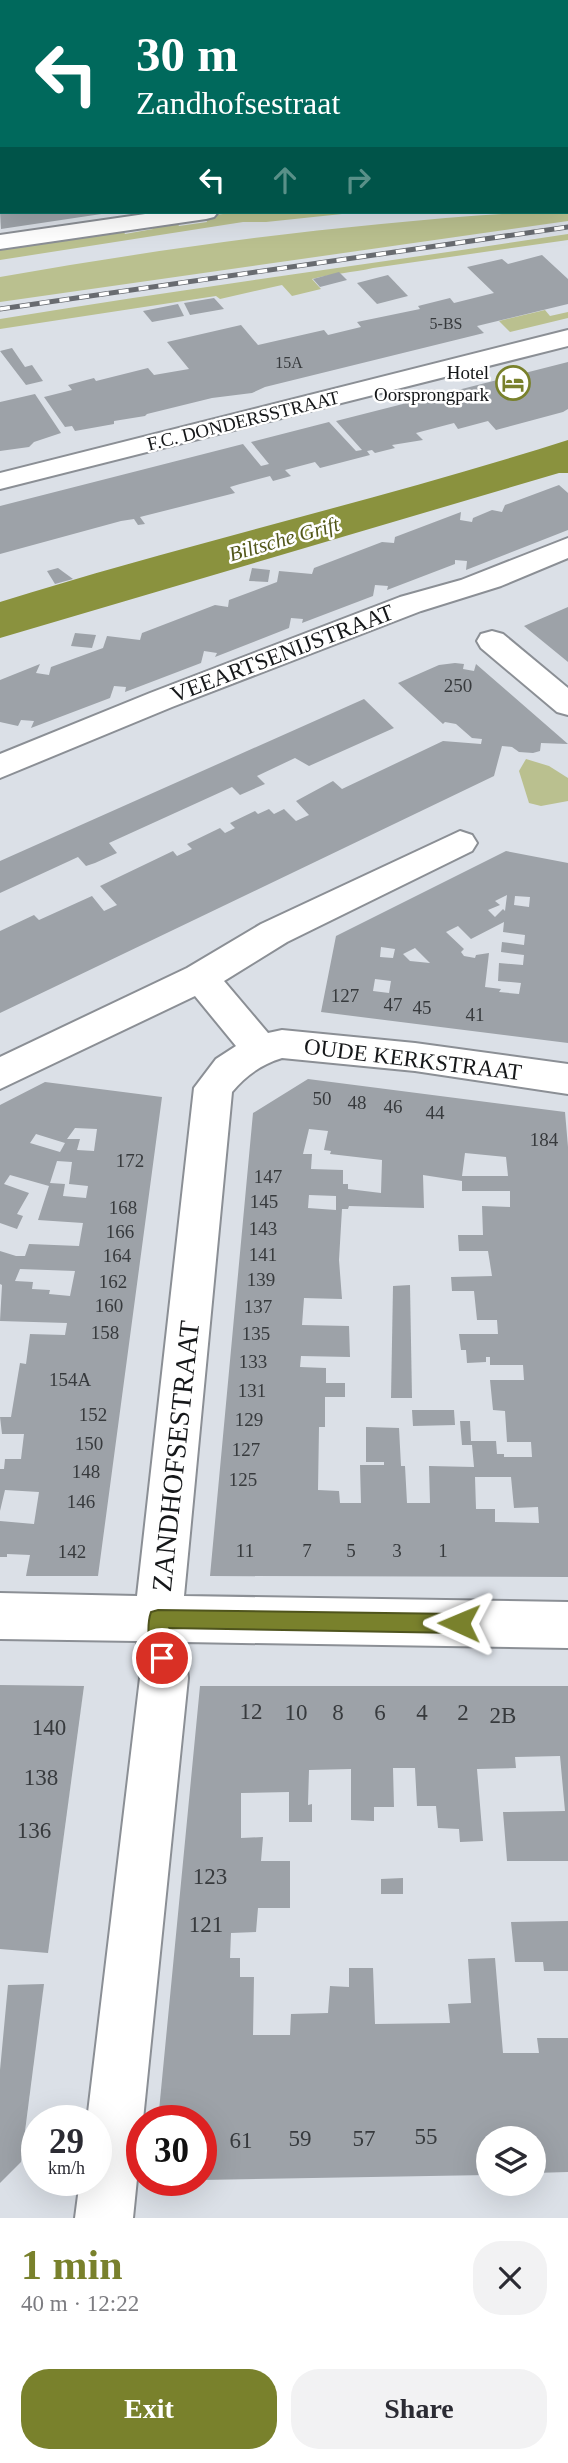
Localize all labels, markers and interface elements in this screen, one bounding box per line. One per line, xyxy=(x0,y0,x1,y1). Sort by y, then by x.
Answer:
text: 30 m xyxy=(136,27,238,82)
icon: left xyxy=(21,28,112,119)
text: Zandhofsestraat xyxy=(136,85,340,121)
icon: left xyxy=(193,161,231,199)
icon: ahead xyxy=(266,161,304,199)
icon: right xyxy=(339,161,377,199)
house number: 5-BS xyxy=(430,315,462,332)
house number: 15A xyxy=(275,354,303,371)
place label: Hotel Oorsprongpark xyxy=(374,362,489,405)
hotel icon: Hotel Oorsprongpark xyxy=(494,364,532,402)
street label: F.C. DONDERSSTRAAT xyxy=(145,386,342,455)
water label: Biltsche Grift xyxy=(226,511,343,566)
street label: VEEARTSENIJSTRAAT xyxy=(167,599,397,707)
house number: 250 xyxy=(444,675,472,696)
house number: 127 xyxy=(331,985,359,1006)
house number: 47 xyxy=(384,994,403,1015)
house number: 45 xyxy=(413,997,432,1018)
house number: 41 xyxy=(466,1004,485,1025)
street label: OUDE KERKSTRAAT xyxy=(303,1034,523,1085)
house number: 50 xyxy=(313,1088,332,1109)
house number: 48 xyxy=(348,1092,367,1113)
house number: 46 xyxy=(384,1096,403,1117)
house number: 44 xyxy=(426,1102,445,1123)
house number: 184 xyxy=(530,1129,559,1150)
house number: 172 xyxy=(116,1150,144,1171)
house number: 147 xyxy=(254,1166,282,1187)
house number: 145 xyxy=(250,1191,278,1212)
house number: 168 xyxy=(109,1197,137,1218)
house number: 143 xyxy=(249,1218,277,1239)
house number: 166 xyxy=(106,1221,134,1242)
house number: 141 xyxy=(249,1244,277,1265)
house number: 164 xyxy=(103,1245,132,1266)
house number: 139 xyxy=(247,1269,275,1290)
house number: 162 xyxy=(99,1271,127,1292)
house number: 160 xyxy=(95,1295,123,1316)
house number: 137 xyxy=(244,1296,272,1317)
street label: ZANDHOFSESTRAAT xyxy=(146,1319,205,1593)
house number: 158 xyxy=(91,1322,119,1343)
house number: 135 xyxy=(242,1323,270,1344)
house number: 133 xyxy=(239,1351,267,1372)
house number: 154A xyxy=(49,1369,91,1390)
house number: 131 xyxy=(238,1380,266,1401)
house number: 152 xyxy=(79,1404,107,1425)
house number: 129 xyxy=(235,1409,263,1430)
house number: 150 xyxy=(75,1433,103,1454)
house number: 127 xyxy=(232,1439,260,1460)
house number: 148 xyxy=(72,1461,100,1482)
house number: 125 xyxy=(229,1469,257,1490)
house number: 146 xyxy=(67,1491,95,1512)
house number: 11 xyxy=(236,1540,254,1561)
house number: 7 xyxy=(302,1540,312,1561)
house number: 5 xyxy=(346,1540,356,1561)
house number: 3 xyxy=(392,1540,402,1561)
house number: 1 xyxy=(438,1540,448,1561)
house number: 142 xyxy=(58,1541,86,1562)
position arrow xyxy=(422,1586,496,1660)
pin xyxy=(132,1628,192,1688)
icon: arrive xyxy=(143,1639,181,1677)
house number: 12 xyxy=(240,1699,263,1724)
house number: 10 xyxy=(285,1700,308,1725)
house number: 8 xyxy=(332,1700,344,1725)
house number: 6 xyxy=(374,1700,386,1725)
house number: 4 xyxy=(416,1700,428,1725)
house number: 2 xyxy=(457,1700,469,1725)
house number: 2B xyxy=(490,1703,516,1728)
house number: 140 xyxy=(32,1715,66,1740)
house number: 138 xyxy=(24,1765,58,1790)
house number: 136 xyxy=(17,1818,51,1843)
house number: 123 xyxy=(193,1864,227,1889)
house number: 121 xyxy=(189,1912,223,1937)
speed limit sign: 30 xyxy=(126,2105,217,2196)
text: 29 xyxy=(49,2122,84,2161)
house number: 55 xyxy=(415,2124,438,2149)
house number: 59 xyxy=(289,2126,312,2151)
house number: 57 xyxy=(353,2126,376,2151)
map controls xyxy=(476,2126,546,2196)
button: layers xyxy=(476,2126,546,2196)
house number: 61 xyxy=(230,2128,253,2153)
text: km/h xyxy=(48,2158,85,2178)
button: close xyxy=(473,2241,547,2315)
text: 1 min xyxy=(21,2242,123,2288)
text: 40 m · 12:22 xyxy=(21,2291,139,2316)
button: Exit xyxy=(21,2369,277,2449)
button: Share xyxy=(291,2369,547,2449)

